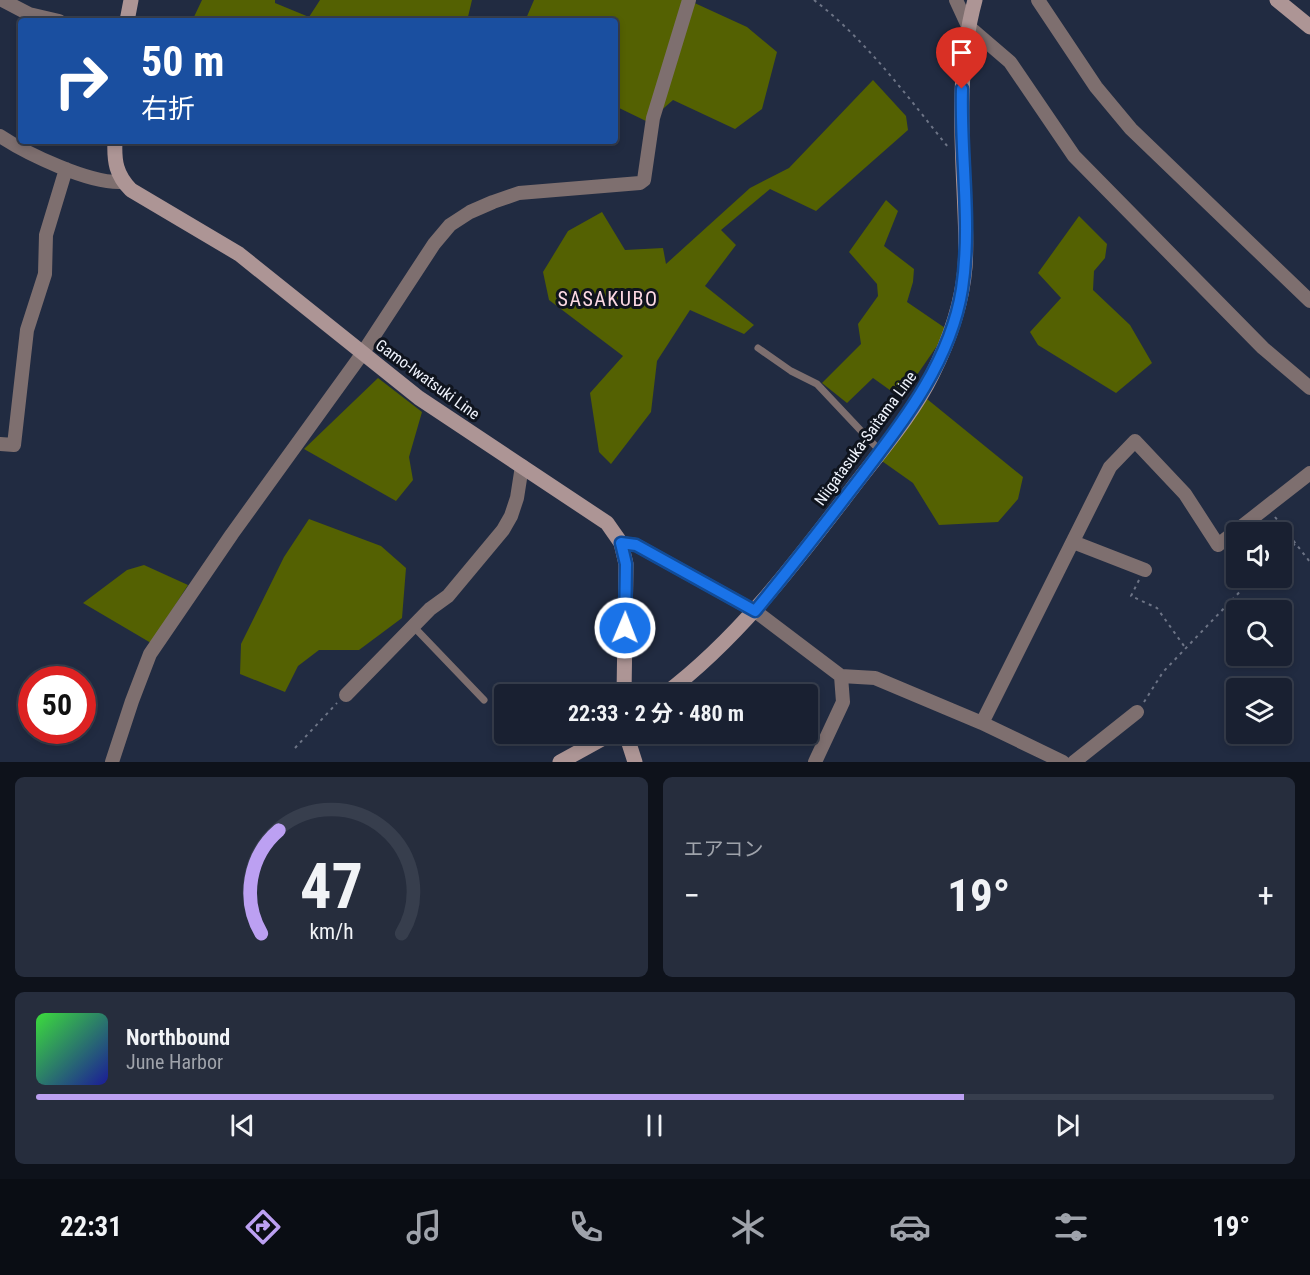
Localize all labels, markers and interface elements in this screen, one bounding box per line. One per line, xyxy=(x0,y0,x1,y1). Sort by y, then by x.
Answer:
pin xyxy=(936,27,987,89)
icon: arrive xyxy=(945,36,978,69)
text: 50 m xyxy=(141,37,224,86)
icon: right xyxy=(42,42,120,120)
text: 右折 xyxy=(141,93,195,125)
district label: SASAKUBO xyxy=(558,287,658,311)
street label: Gamo-Iwatsuki Line xyxy=(372,335,483,424)
street label: Niigatasuka-Saitama Line xyxy=(810,368,920,509)
map controls xyxy=(1226,522,1292,744)
button: sound xyxy=(1226,522,1292,588)
position arrow xyxy=(593,596,657,660)
button: search xyxy=(1226,600,1292,666)
speed limit sign: 50 xyxy=(18,666,96,744)
button: layers xyxy=(1226,678,1292,744)
text: 22:33 · 2 分 · 480 m xyxy=(568,701,744,726)
text: エアコン xyxy=(684,837,764,861)
text: 47 xyxy=(300,850,363,923)
text: 19° xyxy=(947,869,1010,922)
text: − xyxy=(684,876,700,915)
text: + xyxy=(1258,876,1274,915)
text: km/h xyxy=(309,919,353,944)
text: Northbound xyxy=(126,1025,230,1050)
text: June Harbor xyxy=(126,1050,223,1074)
icon: previous xyxy=(226,1109,259,1142)
icon: pause xyxy=(638,1109,671,1142)
icon: next xyxy=(1051,1109,1084,1142)
icon: directions xyxy=(242,1206,284,1248)
icon: music xyxy=(403,1206,445,1248)
icon: phone xyxy=(565,1206,607,1248)
icon: climate xyxy=(727,1206,769,1248)
icon: car xyxy=(889,1206,931,1248)
icon: filters xyxy=(1050,1206,1092,1248)
text: 22:31 xyxy=(60,1211,122,1243)
text: 19° xyxy=(1212,1211,1250,1243)

